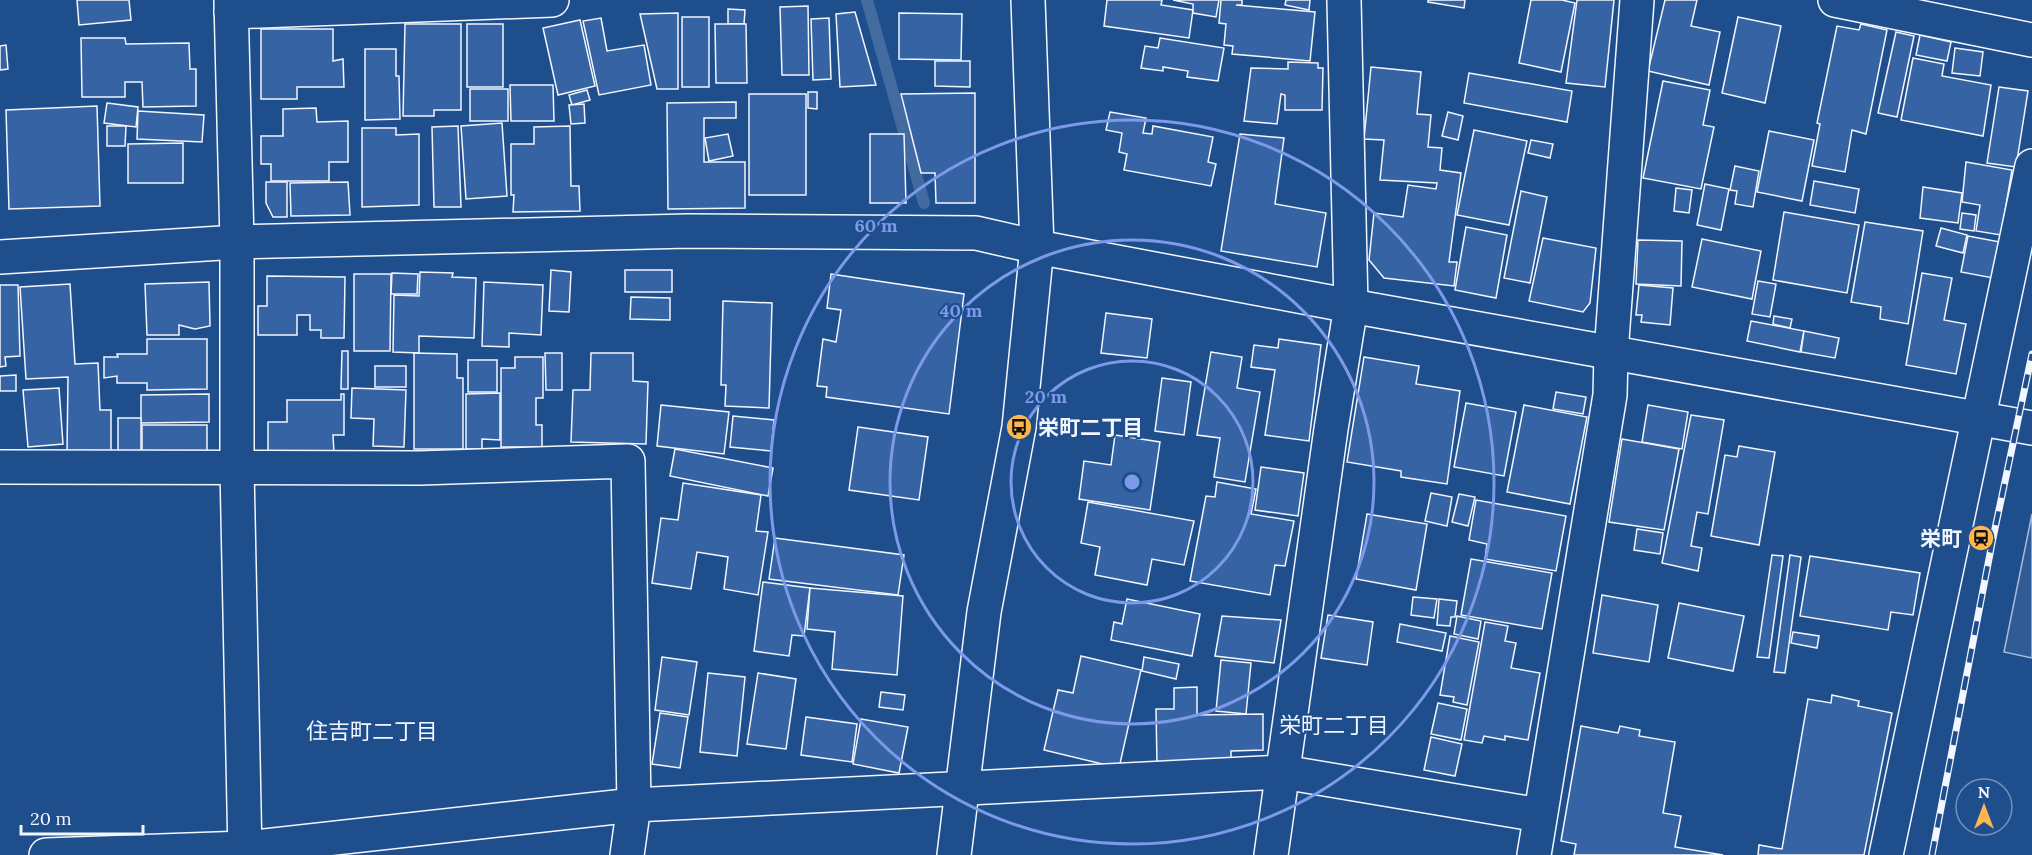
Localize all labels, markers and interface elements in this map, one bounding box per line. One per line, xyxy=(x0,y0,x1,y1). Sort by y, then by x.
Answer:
text: 60 m xyxy=(854,214,898,237)
text: 40 m xyxy=(940,299,983,322)
text: 20 m xyxy=(1025,385,1068,408)
bus stop icon: 栄町二丁目 xyxy=(1004,412,1034,442)
place label: 栄町二丁目 xyxy=(1038,414,1143,441)
centre of rings xyxy=(1122,472,1142,492)
station icon: 栄町 xyxy=(1966,523,1996,553)
place label: 栄町 xyxy=(1920,525,1962,552)
district label: 栄町二丁目 xyxy=(1279,711,1389,739)
district label: 住吉町二丁目 xyxy=(306,717,438,745)
north arrow xyxy=(1954,777,2014,837)
text: N xyxy=(1978,782,1990,802)
scale bar xyxy=(21,798,142,836)
text: 20 m xyxy=(30,807,72,830)

